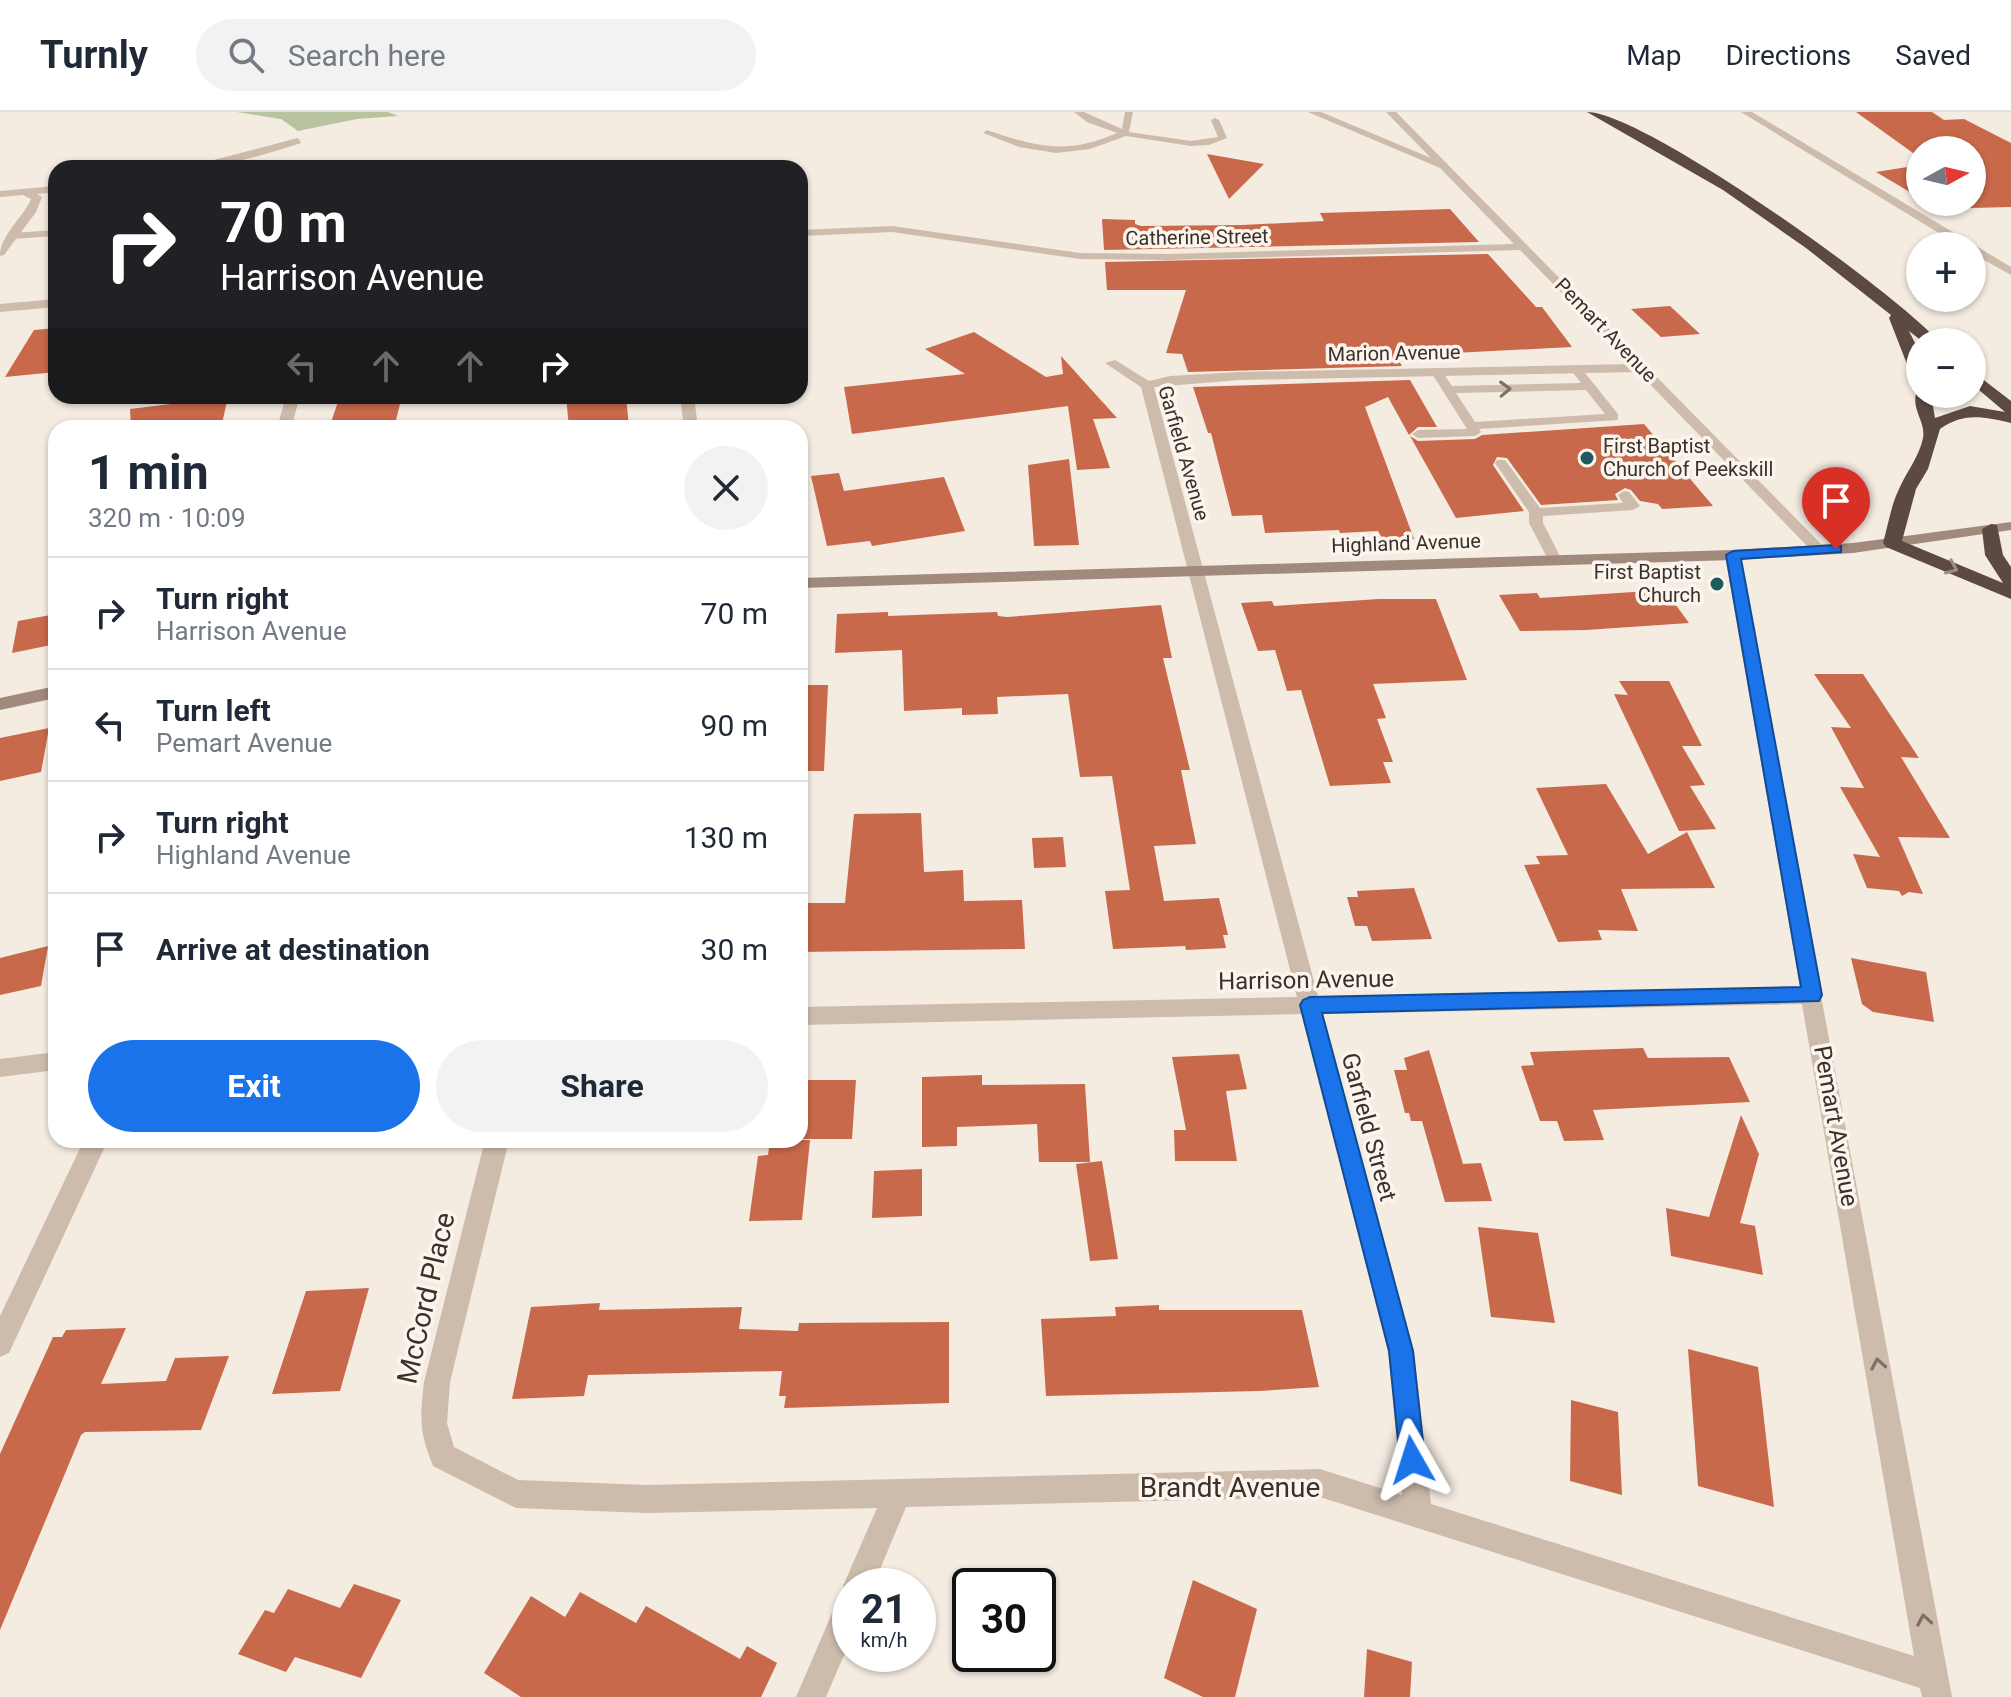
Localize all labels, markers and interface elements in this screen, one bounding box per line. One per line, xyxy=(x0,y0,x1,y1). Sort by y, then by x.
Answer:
search box xyxy=(196,19,756,91)
text: Turnly xyxy=(40,33,148,77)
icon: search xyxy=(224,33,268,77)
text: Search here xyxy=(288,38,446,73)
text: Map xyxy=(1626,39,1682,72)
text: Directions xyxy=(1726,39,1851,72)
text: Saved xyxy=(1895,39,1971,72)
north arrow xyxy=(1906,136,1986,216)
map controls xyxy=(1906,136,1986,408)
text: 70 m xyxy=(220,190,347,256)
icon: right xyxy=(88,192,192,296)
street label: Catherine Street xyxy=(1125,224,1269,250)
button: + xyxy=(1906,232,1986,312)
text: Harrison Avenue xyxy=(220,257,484,299)
street label: Pemart Avenue xyxy=(1550,273,1662,387)
button: − xyxy=(1906,328,1986,408)
street label: Marion Avenue xyxy=(1327,340,1461,366)
icon: left xyxy=(280,344,324,388)
icon: ahead xyxy=(364,344,408,388)
icon: ahead xyxy=(448,344,492,388)
icon: right xyxy=(532,344,576,388)
one-way arrow xyxy=(1499,380,1512,397)
street label: Garfield Avenue xyxy=(1153,383,1215,523)
place label: First Baptist Church of Peekskill xyxy=(1603,434,1773,481)
text: 1 min xyxy=(88,444,209,501)
button: close xyxy=(684,446,768,530)
marker: First Baptist Church of Peekskill xyxy=(1578,449,1596,467)
pin xyxy=(1802,467,1870,549)
icon: arrive xyxy=(1814,479,1858,523)
text: 320 m · 10:09 xyxy=(88,503,246,533)
street label: Highland Avenue xyxy=(1331,528,1481,558)
one-way arrow xyxy=(1944,558,1958,574)
place label: First Baptist Church xyxy=(1594,560,1701,607)
marker: First Baptist Church xyxy=(1708,575,1726,593)
text: Turn right xyxy=(156,581,289,616)
icon: right xyxy=(88,591,132,635)
text: 70 m xyxy=(701,596,768,631)
text: Harrison Avenue xyxy=(156,616,347,646)
text: Turn left xyxy=(156,693,271,728)
icon: left xyxy=(88,703,132,747)
text: 90 m xyxy=(701,708,768,743)
text: Pemart Avenue xyxy=(156,728,332,758)
text: Turn right xyxy=(156,805,289,840)
icon: right xyxy=(88,815,132,859)
text: 130 m xyxy=(684,820,768,855)
text: Highland Avenue xyxy=(156,840,351,870)
icon: arrive xyxy=(88,927,132,971)
text: Arrive at destination xyxy=(156,932,430,967)
text: 30 m xyxy=(701,932,768,967)
street label: Harrison Avenue xyxy=(1218,964,1394,996)
button: Exit xyxy=(88,1040,420,1132)
button: Share xyxy=(436,1040,768,1132)
street label: Pemart Avenue xyxy=(1808,1043,1864,1209)
street label: Garfield Street xyxy=(1336,1050,1402,1204)
street label: McCord Place xyxy=(390,1209,462,1387)
one-way arrow xyxy=(1871,1357,1888,1371)
position arrow xyxy=(1370,1418,1454,1502)
street label: Brandt Avenue xyxy=(1140,1471,1320,1504)
speed limit sign: 30 xyxy=(952,1568,1056,1672)
text: 21 xyxy=(861,1586,907,1633)
one-way arrow xyxy=(1916,1613,1933,1627)
text: km/h xyxy=(861,1628,907,1652)

